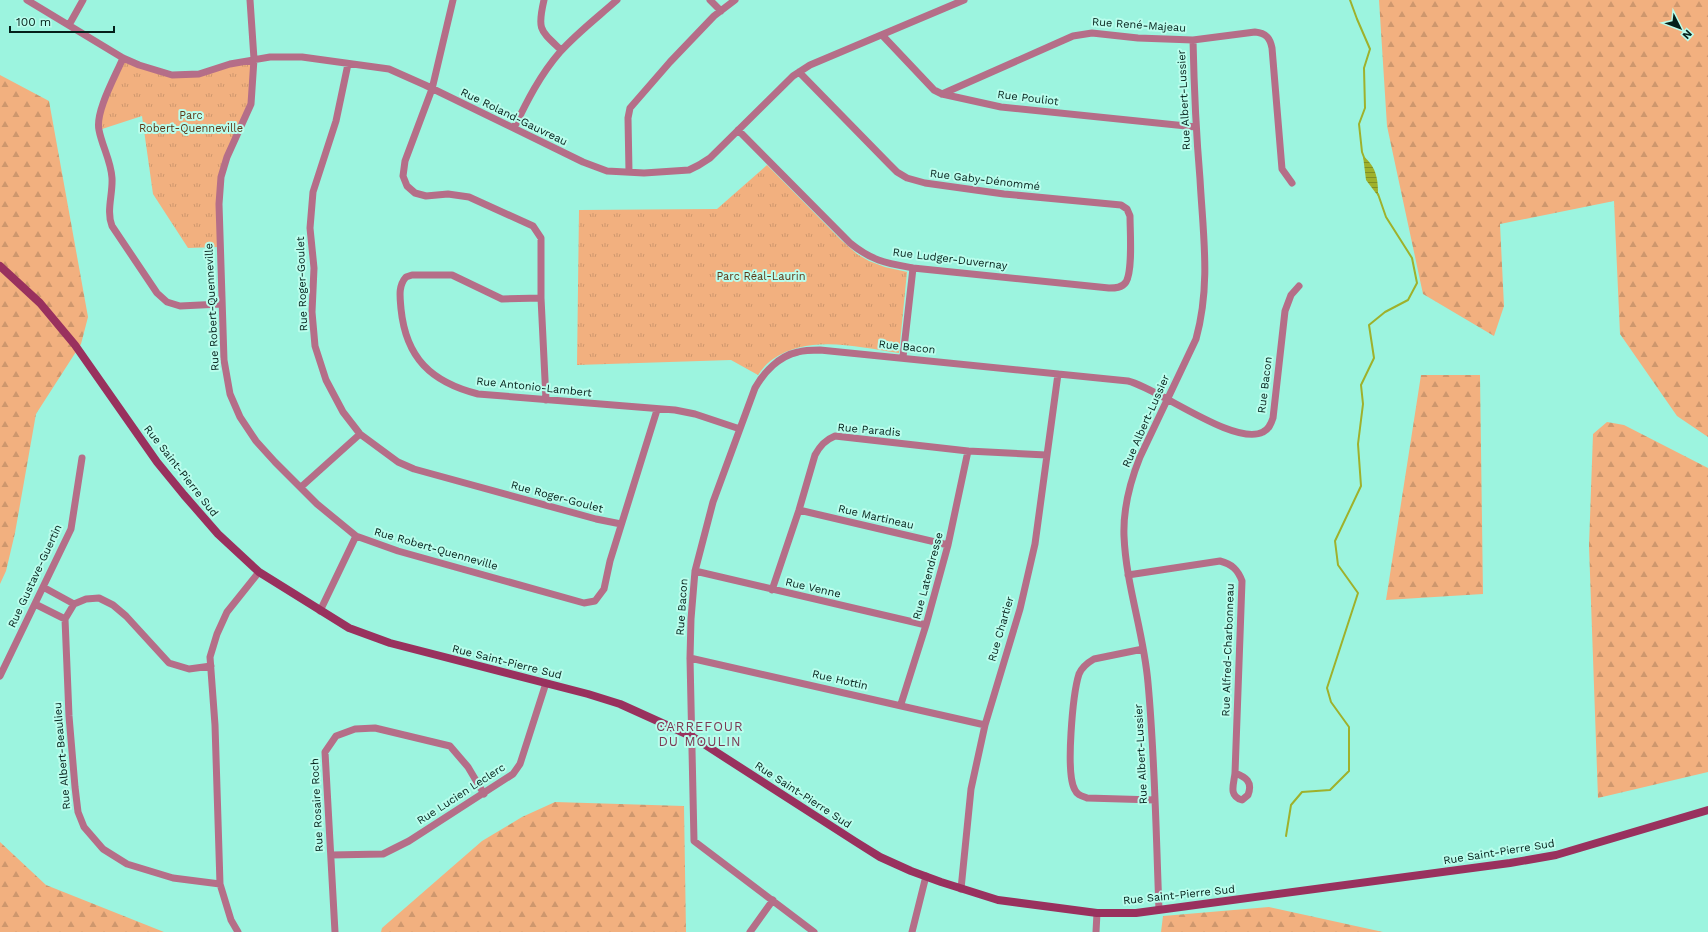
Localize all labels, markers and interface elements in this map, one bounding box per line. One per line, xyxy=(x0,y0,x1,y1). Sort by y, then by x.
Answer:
scale bar xyxy=(10,8,114,34)
north arrow xyxy=(1660,8,1700,48)
text: 100 m xyxy=(16,15,51,29)
street label: Rue René-Majeau xyxy=(1092,15,1186,35)
text: N xyxy=(1680,27,1695,42)
street label: Rue Albert-Lussier xyxy=(1175,49,1193,150)
street label: Rue Roland-Gauvreau xyxy=(459,85,569,149)
street label: Rue Pouliot xyxy=(997,88,1060,108)
park label: Parc Robert-Quenneville xyxy=(139,109,243,135)
street label: Rue Gaby-Dénommé xyxy=(929,167,1041,193)
street label: Rue Roger-Goulet xyxy=(294,236,310,332)
street label: Rue Robert-Quenneville xyxy=(202,243,222,371)
street label: Rue Ludger-Duvernay xyxy=(892,246,1008,273)
park label: Parc Réal-Laurin xyxy=(716,270,806,283)
street label: Rue Bacon xyxy=(878,338,936,356)
street label: Rue Bacon xyxy=(1255,356,1275,414)
street label: Rue Albert-Lussier xyxy=(1120,372,1173,469)
street label: Rue Antonio-Lambert xyxy=(476,374,593,400)
street label: Rue Paradis xyxy=(837,421,901,439)
street label: Rue Saint-Pierre Sud xyxy=(141,423,221,519)
street label: Rue Roger-Goulet xyxy=(510,478,605,516)
street label: Rue Martineau xyxy=(837,502,915,532)
street label: Rue Gustave-Guertin xyxy=(5,522,65,630)
street label: Rue Robert-Quenneville xyxy=(373,525,499,573)
street label: Rue Latendresse xyxy=(910,531,946,621)
street label: Rue Venne xyxy=(784,575,842,601)
street label: Rue Bacon xyxy=(674,578,690,636)
street label: Rue Alfred-Charbonneau xyxy=(1219,583,1237,717)
street label: Rue Chartier xyxy=(985,594,1017,663)
street label: Rue Saint-Pierre Sud xyxy=(451,642,563,682)
street label: Rue Hottin xyxy=(811,667,869,693)
street label: Rue Albert-Beaulieu xyxy=(51,702,73,810)
street label: Rue Albert-Lussier xyxy=(1132,703,1150,804)
district label: CARREFOUR DU MOULIN xyxy=(656,719,744,749)
street label: Rue Rosaire Roch xyxy=(308,758,326,852)
street label: Rue Saint-Pierre Sud xyxy=(752,759,854,831)
street label: Rue Lucien Leclerc xyxy=(415,761,507,827)
street label: Rue Saint-Pierre Sud xyxy=(1442,837,1556,867)
street label: Rue Saint-Pierre Sud xyxy=(1122,883,1236,907)

